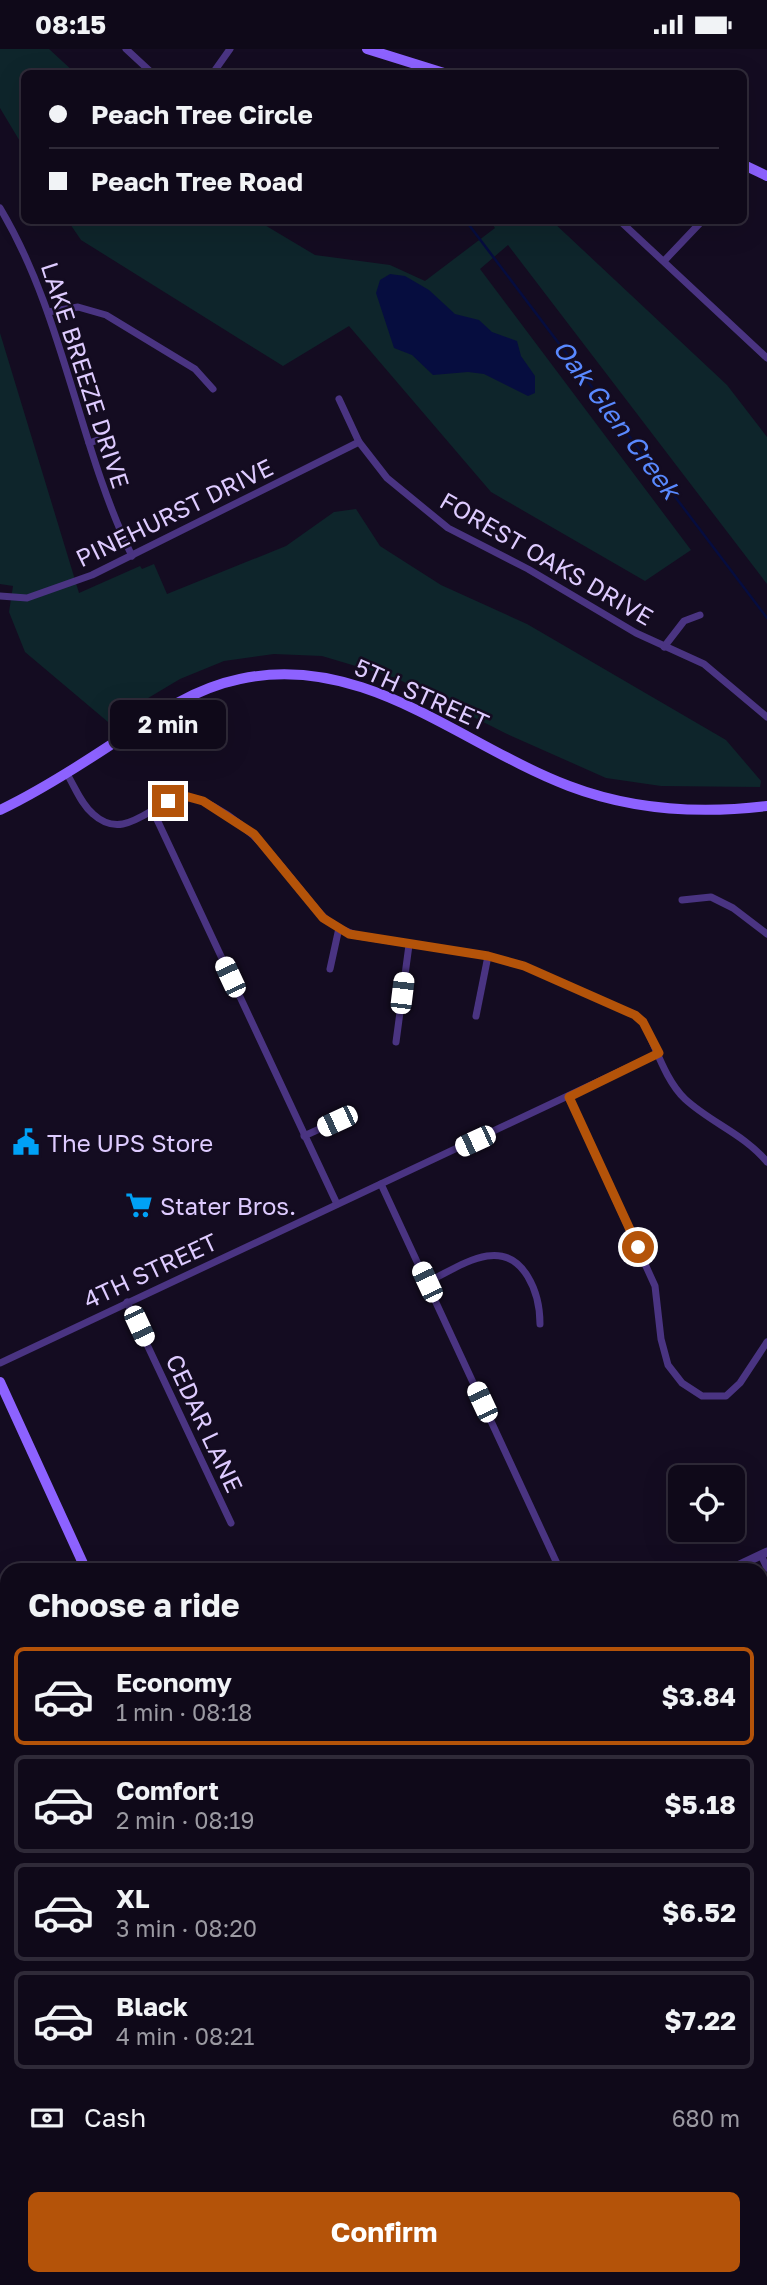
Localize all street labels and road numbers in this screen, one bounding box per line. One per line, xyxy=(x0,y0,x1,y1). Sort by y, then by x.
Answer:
street label: LAKE BREEZE DRIVE xyxy=(36,258,136,492)
street label: PINEHURST DRIVE xyxy=(71,452,277,572)
street label: FOREST OAKS DRIVE xyxy=(435,485,659,631)
street label: 5TH STREET xyxy=(350,652,494,737)
street label: 4TH STREET xyxy=(78,1226,222,1314)
street label: CEDAR LANE xyxy=(160,1349,250,1497)

